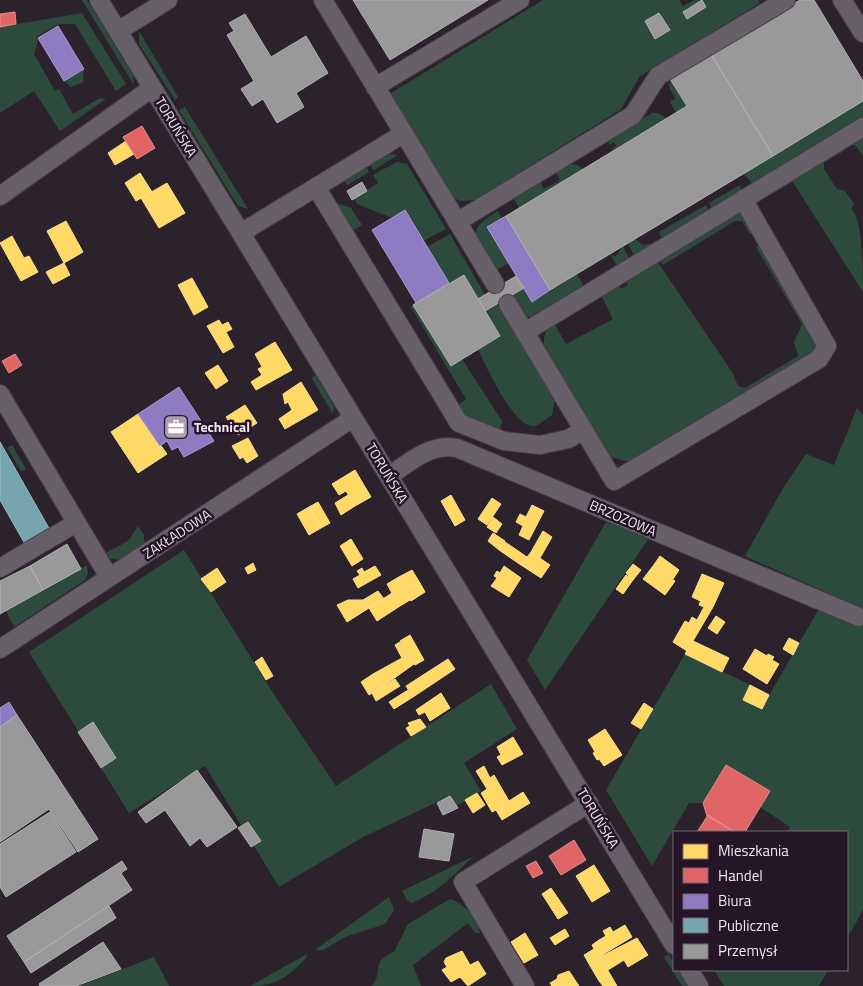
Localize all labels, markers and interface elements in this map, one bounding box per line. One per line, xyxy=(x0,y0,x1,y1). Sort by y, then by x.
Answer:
street label: TORUŃSKA xyxy=(150,92,203,162)
office icon: Technical xyxy=(163,414,189,440)
place label: Technical xyxy=(194,416,250,437)
street label: TORUŃSKA xyxy=(361,438,414,508)
street label: BRZOZOWA xyxy=(586,494,661,541)
street label: ZAKŁADOWA xyxy=(138,503,216,564)
street label: TORUŃSKA xyxy=(572,783,625,853)
legend xyxy=(673,831,848,971)
text: Mieszkania xyxy=(718,839,789,862)
text: Handel xyxy=(718,864,763,887)
text: Biura xyxy=(718,889,752,912)
text: Publiczne xyxy=(718,914,779,937)
text: Przemysł xyxy=(718,939,778,962)

